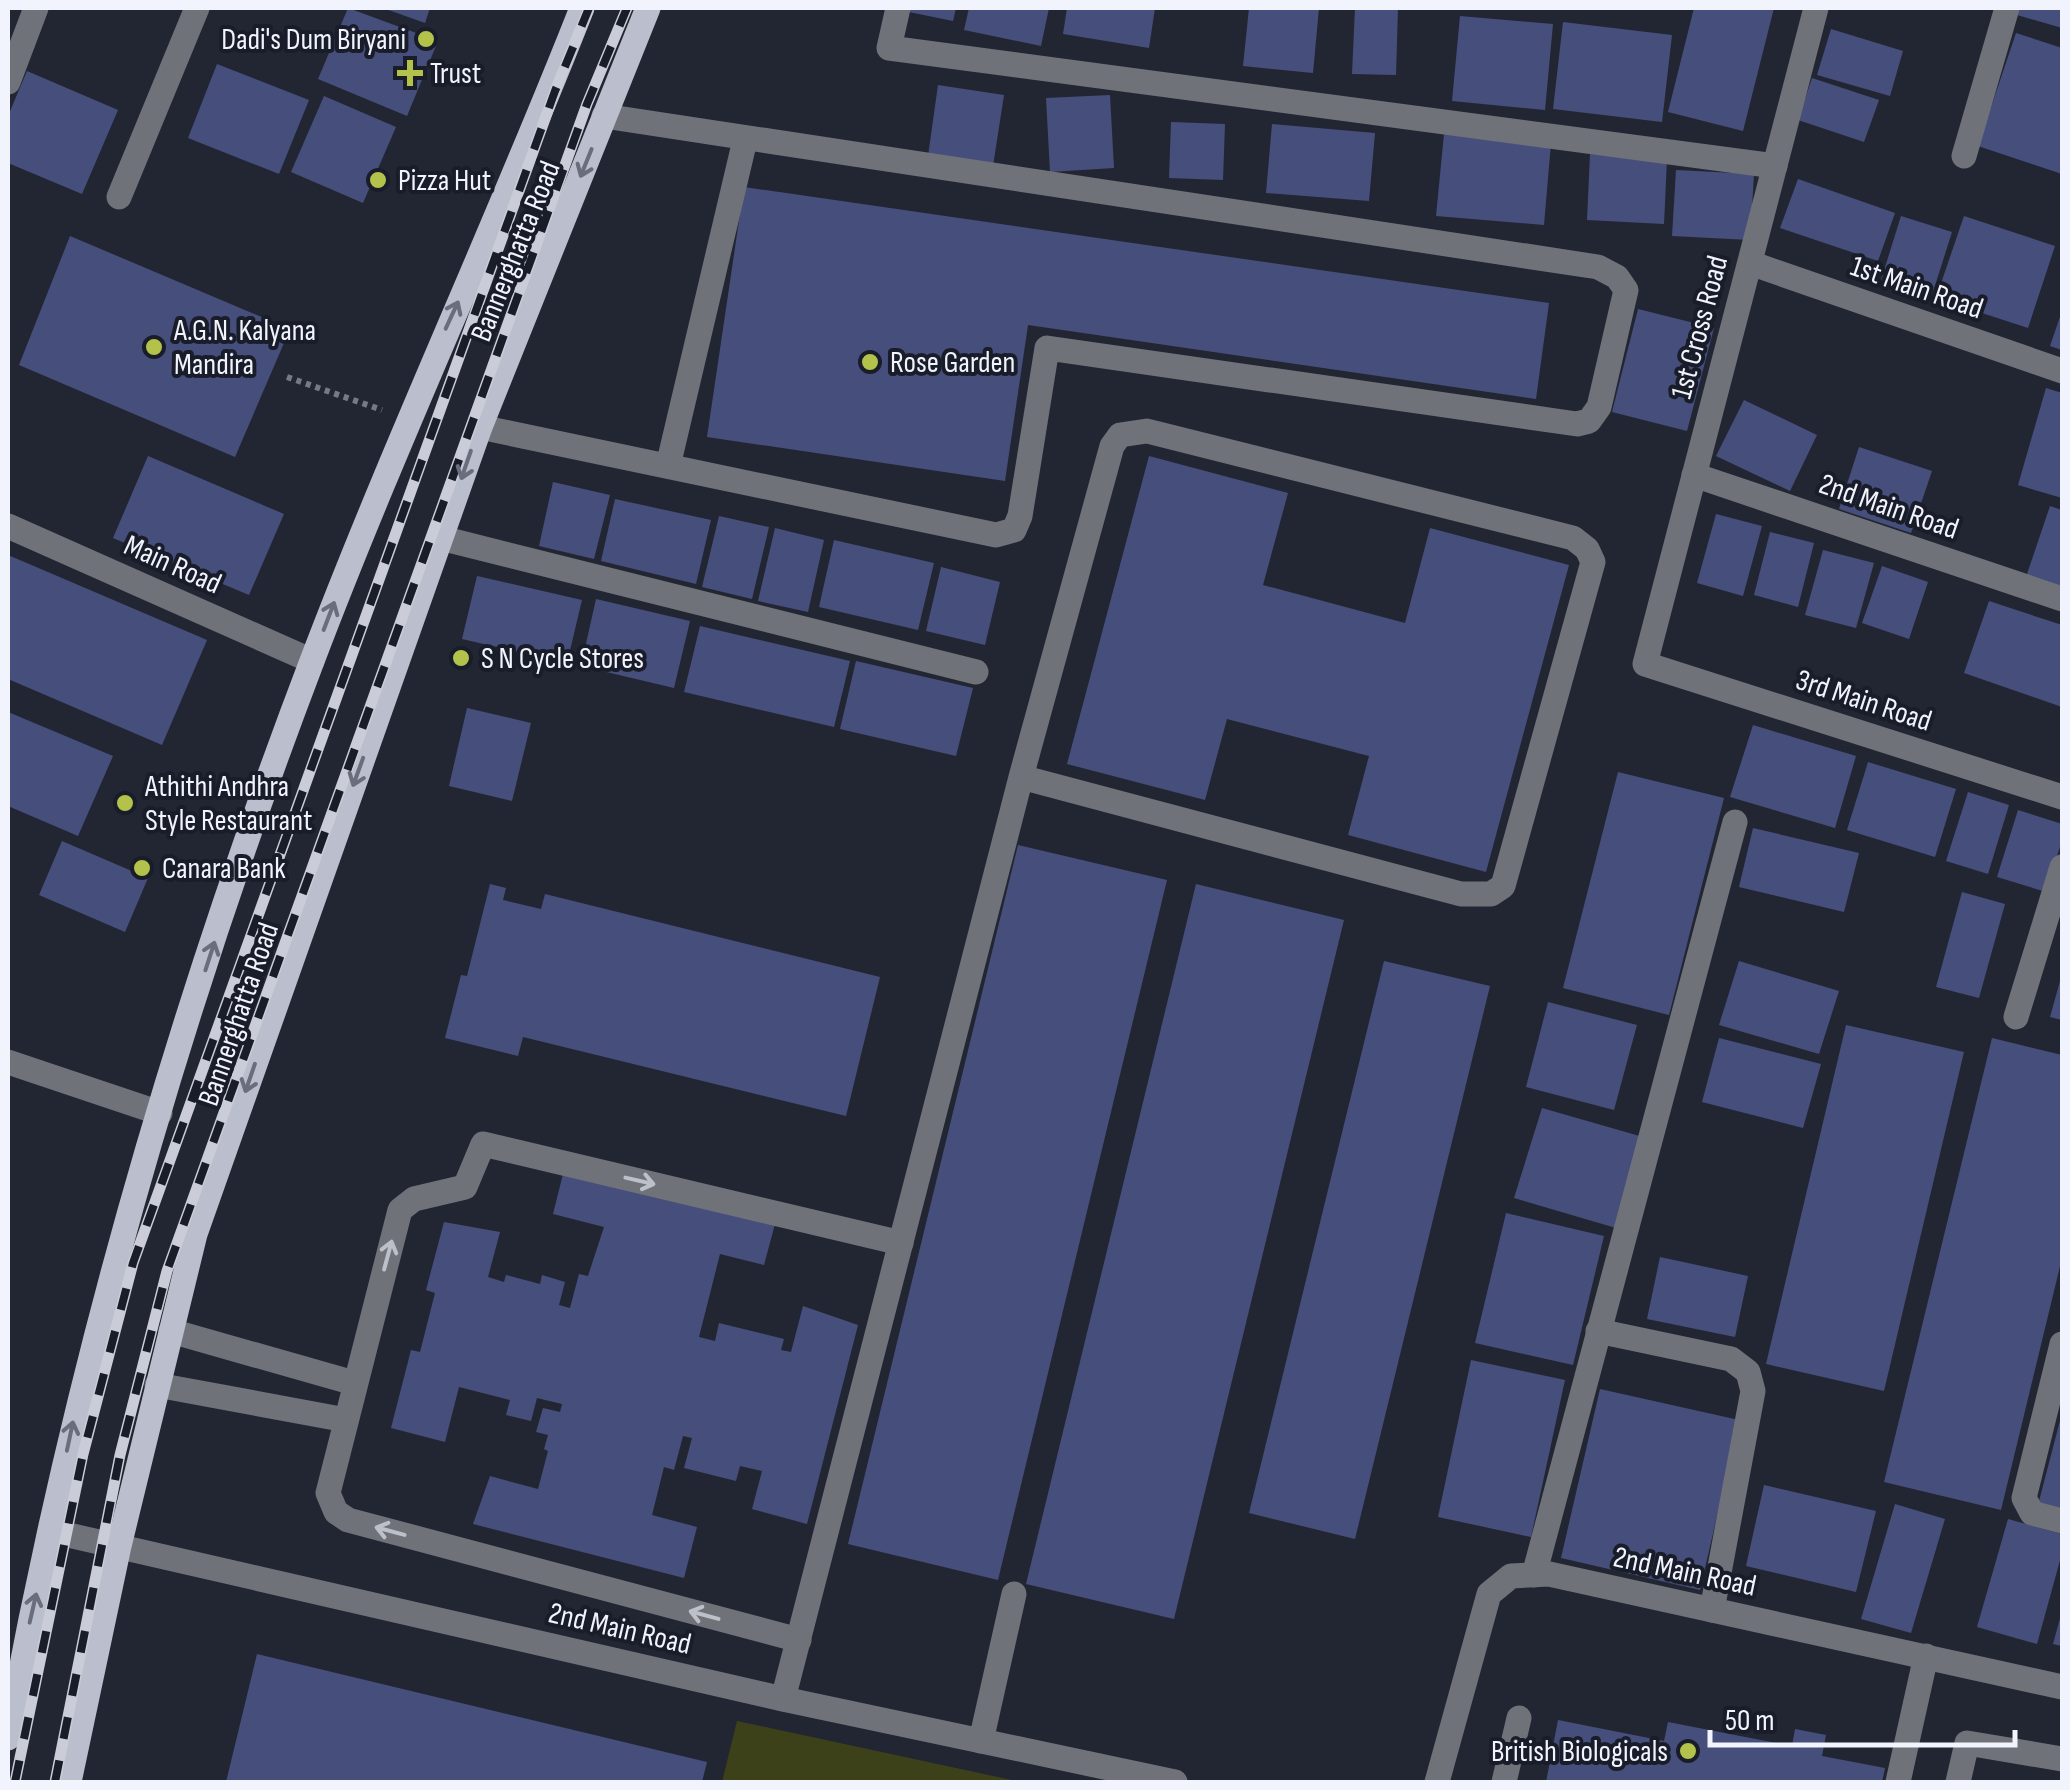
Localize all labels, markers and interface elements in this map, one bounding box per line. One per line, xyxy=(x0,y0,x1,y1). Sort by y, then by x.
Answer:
place label: Dadi's Dum Biryani xyxy=(221,22,406,58)
marker: Dadi's Dum Biryani xyxy=(415,28,437,50)
place label: Trust xyxy=(430,56,481,92)
marker: Trust xyxy=(399,62,421,84)
one-way arrow xyxy=(575,147,593,178)
street label: Bannerghatta Road xyxy=(463,156,568,347)
place label: Pizza Hut xyxy=(398,163,491,199)
marker: Pizza Hut xyxy=(367,169,389,191)
street label: 1st Main Road xyxy=(1846,249,1988,327)
street label: 1st Cross Road xyxy=(1664,252,1736,403)
one-way arrow xyxy=(443,301,462,331)
place label: A.G.N. Kalyana Mandira xyxy=(173,313,316,383)
marker: A.G.N. Kalyana Mandira xyxy=(143,336,165,358)
place label: Rose Garden xyxy=(890,345,1015,381)
marker: Rose Garden xyxy=(859,351,881,373)
one-way arrow xyxy=(456,449,474,481)
street label: 2nd Main Road xyxy=(1814,466,1963,548)
street label: Main Road xyxy=(118,528,227,602)
one-way arrow xyxy=(322,601,340,632)
place label: S N Cycle Stores xyxy=(481,641,644,677)
marker: S N Cycle Stores xyxy=(450,647,472,669)
street label: 3rd Main Road xyxy=(1791,662,1936,740)
one-way arrow xyxy=(348,755,366,786)
place label: Athithi Andhra Style Restaurant xyxy=(144,769,312,839)
marker: Athithi Andhra Style Restaurant xyxy=(114,792,136,814)
place label: Canara Bank xyxy=(162,851,286,887)
marker: Canara Bank xyxy=(131,857,153,879)
street label: Bannerghatta Road xyxy=(191,918,287,1111)
one-way arrow xyxy=(203,941,221,972)
one-way arrow xyxy=(240,1062,258,1093)
one-way arrow xyxy=(623,1173,655,1191)
one-way arrow xyxy=(380,1240,399,1271)
one-way arrow xyxy=(62,1420,81,1452)
one-way arrow xyxy=(375,1521,406,1540)
street label: 2nd Main Road xyxy=(1610,1539,1759,1605)
one-way arrow xyxy=(25,1593,43,1625)
street label: 2nd Main Road xyxy=(545,1595,694,1663)
one-way arrow xyxy=(689,1604,721,1623)
scale bar xyxy=(1710,1685,2015,1747)
text: 50 m xyxy=(1725,1703,1774,1739)
place label: British Biologicals xyxy=(1491,1734,1668,1770)
marker: British Biologicals xyxy=(1677,1740,1699,1762)

